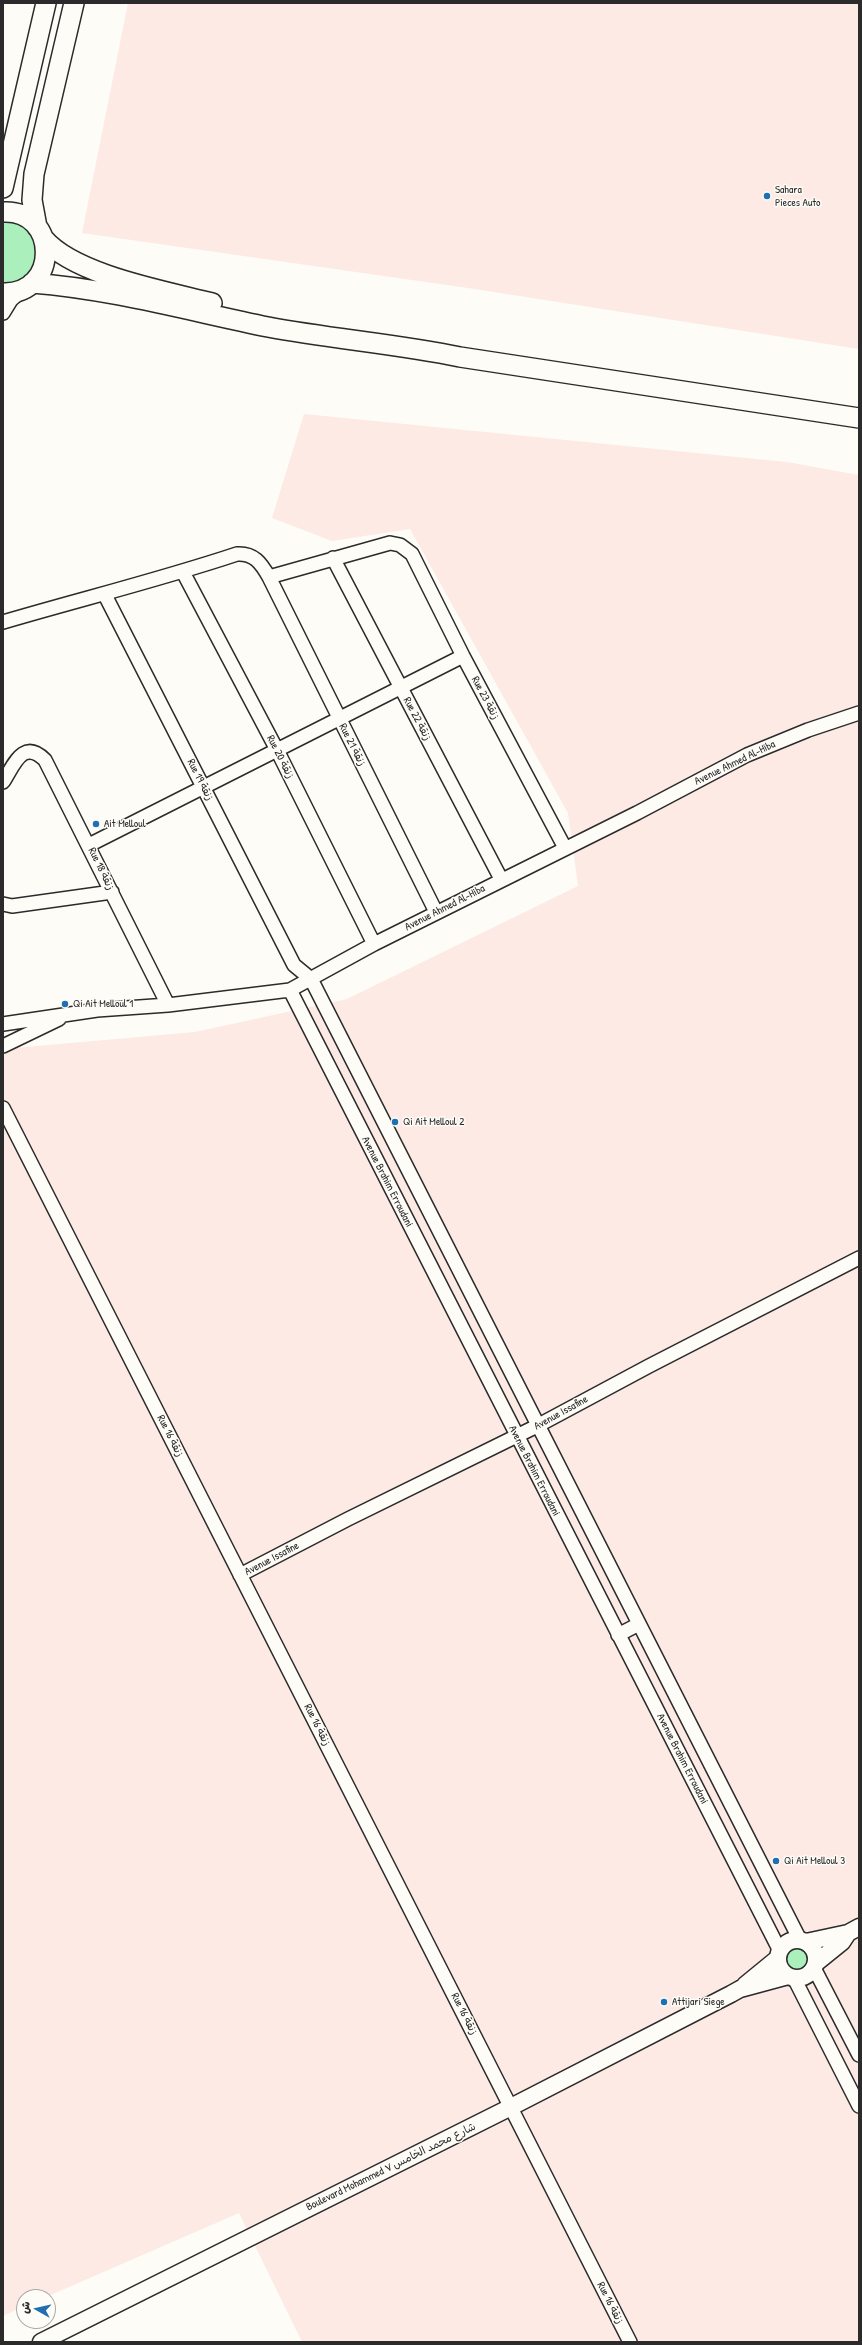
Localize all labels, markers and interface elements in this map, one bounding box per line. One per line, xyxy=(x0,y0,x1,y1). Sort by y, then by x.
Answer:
place label: Sahara Pieces Auto xyxy=(775,183,821,209)
marker: Sahara Pieces Auto xyxy=(762,191,772,201)
street label: Rue 23 زنقة xyxy=(468,674,502,722)
street label: Rue 22 زنقة xyxy=(400,695,434,743)
street label: Rue 21 زنقة xyxy=(336,722,368,768)
street label: Rue 20 زنقة xyxy=(263,733,297,781)
street label: Avenue Ahmed Al-Hiba xyxy=(692,738,778,788)
street label: Rue 19 زنقة xyxy=(184,757,216,803)
place label: Ait Melloul xyxy=(104,817,146,831)
marker: Ait Melloul xyxy=(91,819,101,829)
street label: Rue 18 زنقة xyxy=(85,846,117,892)
street label: Avenue Ahmed Al-Hiba xyxy=(403,882,487,934)
place label: Qi Ait Melloul 1 xyxy=(73,997,133,1011)
marker: Qi Ait Melloul 1 xyxy=(60,999,70,1009)
place label: Qi Ait Melloul 2 xyxy=(403,1115,464,1129)
marker: Qi Ait Melloul 2 xyxy=(390,1117,400,1127)
street label: Avenue Brahim Erroudani xyxy=(358,1135,416,1229)
street label: Avenue Issafine xyxy=(532,1393,590,1433)
street label: Rue 16 زنقة xyxy=(154,1413,186,1459)
street label: Avenue Brahim Erroudani xyxy=(505,1424,563,1518)
street label: Avenue Issafine xyxy=(243,1539,301,1579)
street label: Rue 16 زنقة xyxy=(301,1702,333,1748)
street label: Avenue Brahim Erroudani xyxy=(653,1712,711,1806)
place label: Qi Ait Melloul 3 xyxy=(784,1854,845,1868)
marker: Qi Ait Melloul 3 xyxy=(771,1856,781,1866)
street label: Rue 16 زنقة xyxy=(448,1991,480,2037)
place label: Attijari Siege xyxy=(672,1995,725,2009)
marker: Attijari Siege xyxy=(659,1997,669,2007)
street label: Boulevard Mohammed V شارع محمد الخامس xyxy=(304,2120,478,2214)
street label: Rue 16 زنقة xyxy=(594,2280,626,2326)
north arrow xyxy=(16,2289,56,2329)
text: ش xyxy=(17,2301,33,2314)

